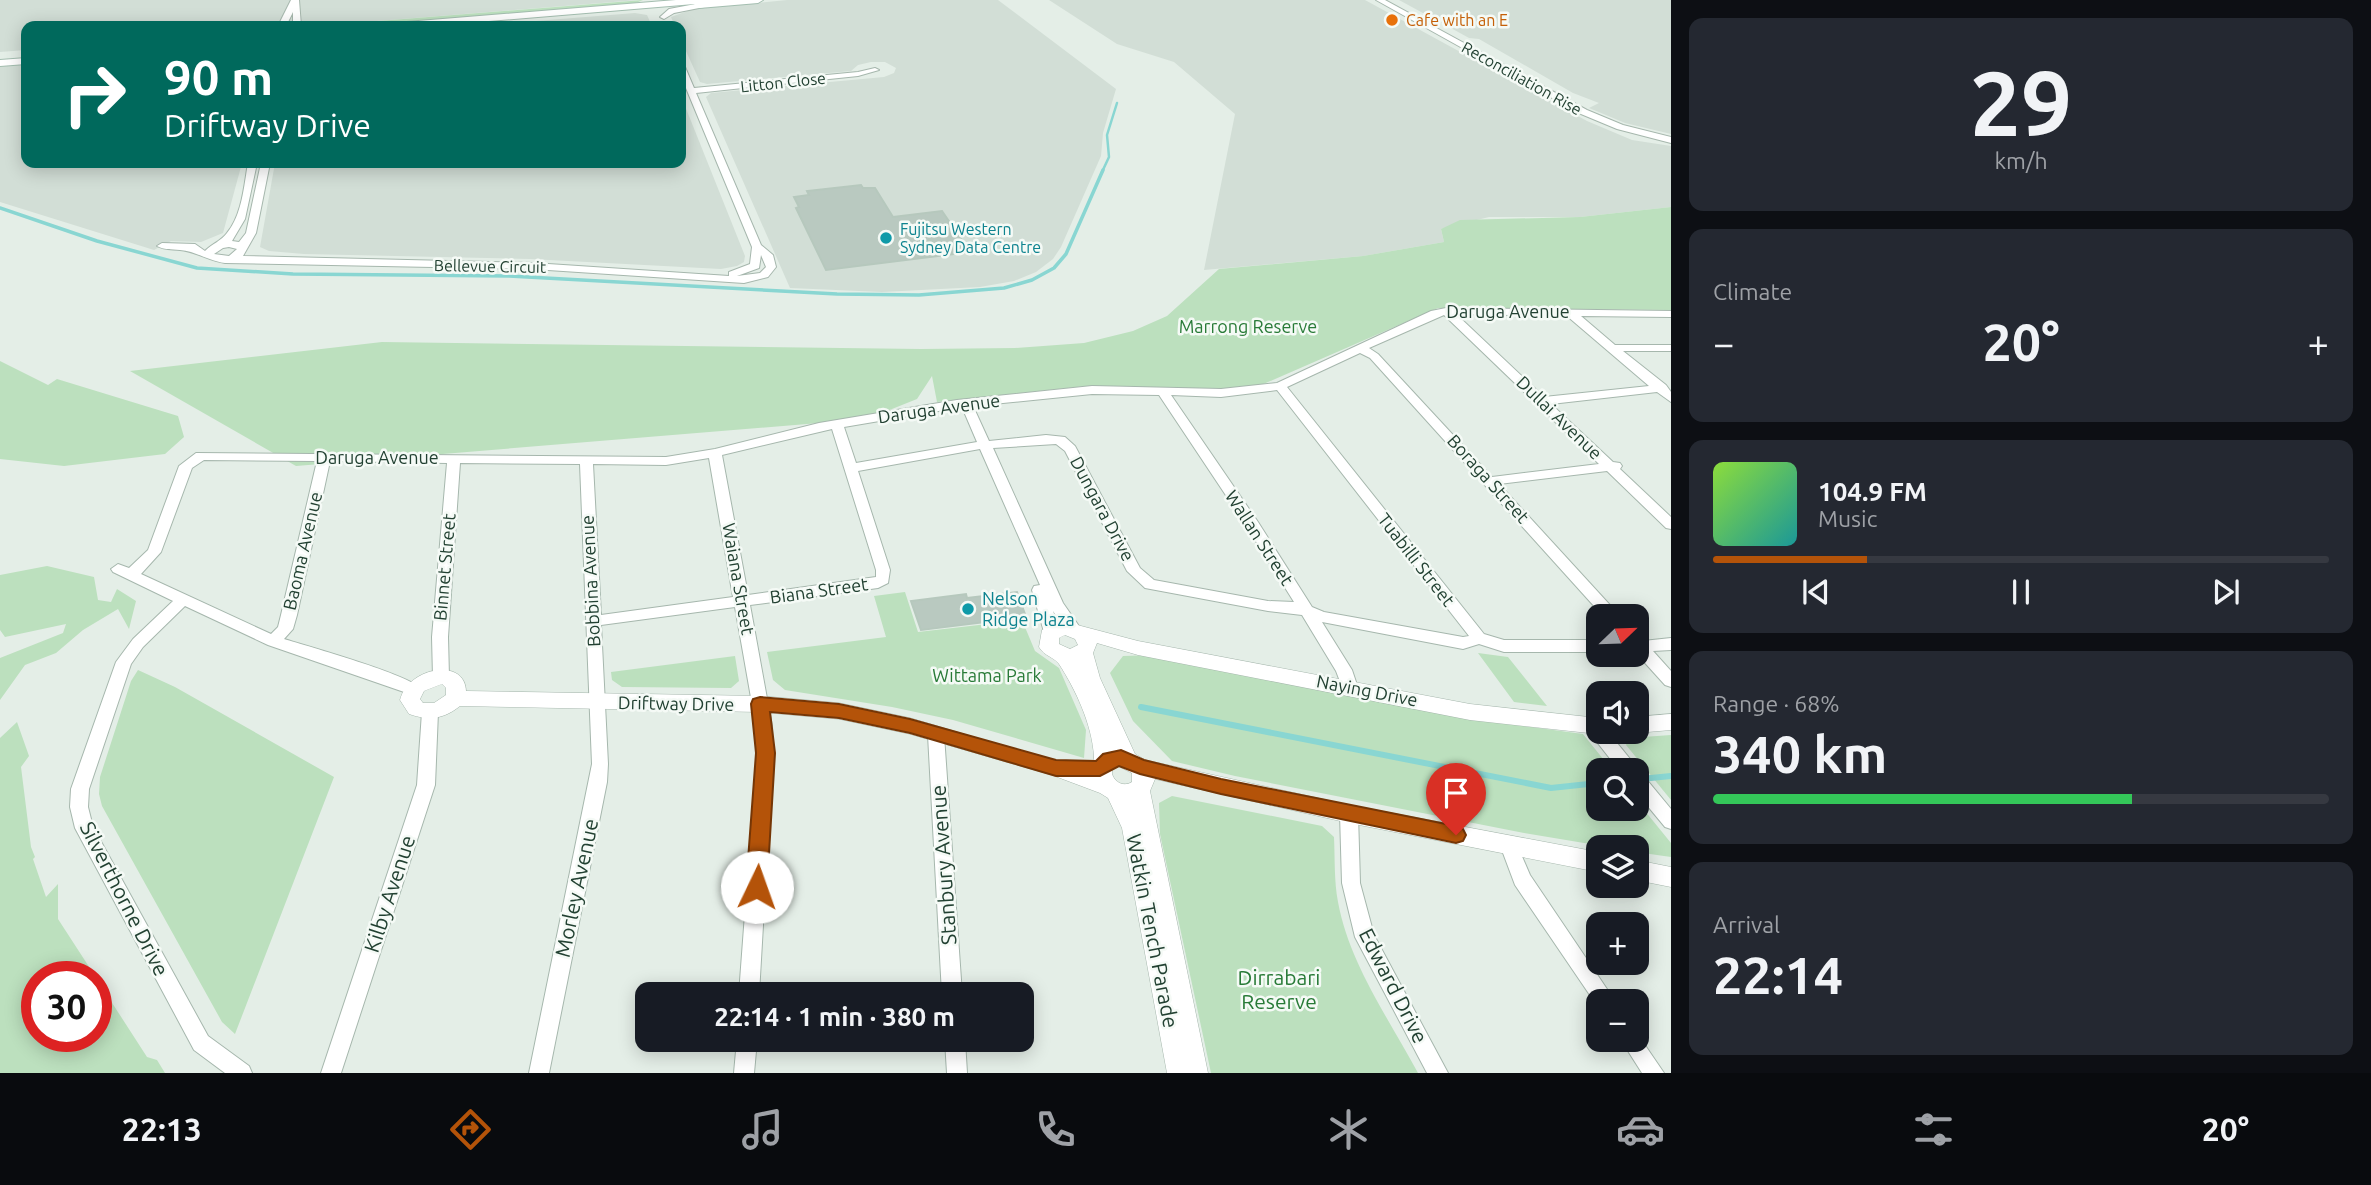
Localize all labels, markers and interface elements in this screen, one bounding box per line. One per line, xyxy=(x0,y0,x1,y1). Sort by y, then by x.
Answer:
place label: Cafe with an E xyxy=(1406,11,1508,29)
marker: Cafe with an E xyxy=(1384,12,1400,28)
street label: Reconciliation Rise xyxy=(1459,38,1585,118)
icon: right xyxy=(49,49,140,140)
text: 90 m xyxy=(164,49,273,104)
text: 29 xyxy=(1970,51,2072,153)
street label: Litton Close xyxy=(739,69,827,95)
text: Driftway Drive xyxy=(164,107,371,143)
text: km/h xyxy=(1994,148,2048,173)
place label: Fujitsu Western Sydney Data Centre xyxy=(900,220,1041,256)
marker: Fujitsu Western Sydney Data Centre xyxy=(878,230,894,246)
street label: Bellevue Circuit xyxy=(434,256,547,276)
text: Climate xyxy=(1713,279,1792,304)
street label: Daruga Avenue xyxy=(1446,301,1570,321)
text: 20° xyxy=(1982,313,2060,371)
park label: Marrong Reserve xyxy=(1179,316,1317,336)
text: − xyxy=(1713,322,1734,364)
text: + xyxy=(2308,322,2329,364)
street label: Dullai Avenue xyxy=(1513,372,1607,463)
street label: Daruga Avenue xyxy=(876,390,1001,427)
street label: Boraga Street xyxy=(1444,430,1534,527)
street label: Daruga Avenue xyxy=(315,447,439,467)
street label: Dungara Drive xyxy=(1067,453,1139,564)
text: 104.9 FM xyxy=(1818,477,1927,506)
street label: Wallan Street xyxy=(1222,486,1298,589)
street label: Baoma Avenue xyxy=(279,490,325,612)
text: Music xyxy=(1818,506,1877,531)
street label: Tuabilli Street xyxy=(1374,509,1459,610)
street label: Binnet Street xyxy=(429,512,459,621)
street label: Bobbina Avenue xyxy=(577,515,603,647)
street label: Waiana Street xyxy=(719,521,759,636)
street label: Biana Street xyxy=(768,573,869,607)
icon: previous xyxy=(1797,573,1835,611)
icon: pause xyxy=(2002,573,2040,611)
icon: next xyxy=(2207,573,2245,611)
place label: Nelson Ridge Plaza xyxy=(982,588,1075,629)
marker: Nelson Ridge Plaza xyxy=(960,601,976,617)
north arrow xyxy=(1586,604,1648,667)
map controls xyxy=(1586,604,1649,1052)
park label: Wittama Park xyxy=(932,665,1042,685)
street label: Naying Drive xyxy=(1315,670,1419,710)
button: sound xyxy=(1586,681,1649,744)
text: Range · 68% xyxy=(1713,691,1840,716)
street label: Driftway Drive xyxy=(618,692,734,714)
text: 340 km xyxy=(1713,725,1887,783)
button: search xyxy=(1586,758,1649,821)
pin xyxy=(1426,763,1486,835)
icon: arrive xyxy=(1437,774,1475,812)
street label: Stanbury Avenue xyxy=(925,784,961,946)
street label: Morley Avenue xyxy=(550,816,602,959)
street label: Silverthorne Drive xyxy=(76,817,174,980)
street label: Kilby Avenue xyxy=(359,832,419,955)
street label: Watkin Tench Parade xyxy=(1122,832,1184,1030)
button: layers xyxy=(1586,835,1649,898)
position arrow xyxy=(720,850,794,924)
button: + xyxy=(1586,912,1649,975)
text: Arrival xyxy=(1713,912,1780,937)
street label: Edward Drive xyxy=(1355,924,1433,1047)
text: 22:14 xyxy=(1713,946,1843,1004)
speed limit sign: 30 xyxy=(21,961,112,1052)
park label: Dirrabari Reserve xyxy=(1238,965,1320,1013)
button: − xyxy=(1586,989,1649,1052)
text: 22:14 · 1 min · 380 m xyxy=(714,1002,955,1031)
icon: directions xyxy=(446,1105,495,1154)
icon: music xyxy=(738,1105,787,1154)
icon: phone xyxy=(1031,1105,1080,1154)
icon: climate xyxy=(1324,1105,1373,1154)
icon: car xyxy=(1616,1105,1665,1154)
icon: filters xyxy=(1909,1105,1958,1154)
text: 22:13 xyxy=(122,1111,202,1147)
text: 20° xyxy=(2202,1111,2249,1147)

